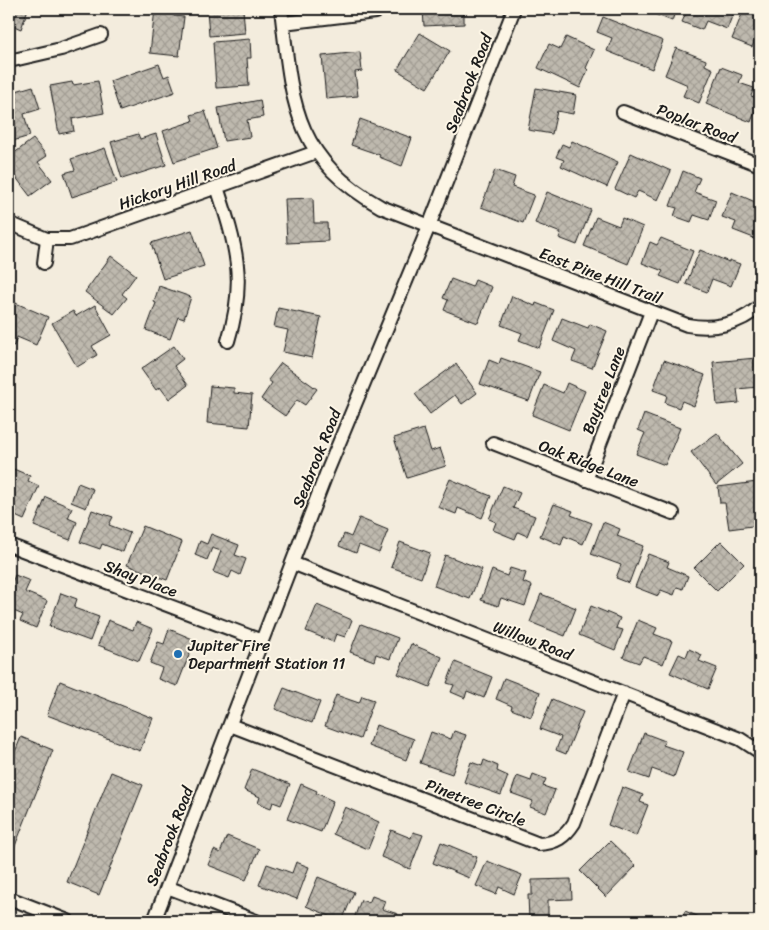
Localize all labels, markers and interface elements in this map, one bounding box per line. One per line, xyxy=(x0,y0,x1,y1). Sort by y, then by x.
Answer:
street label: Seabrook Road xyxy=(436,28,501,137)
street label: Poplar Road xyxy=(653,95,743,153)
street label: Hickory Hill Road xyxy=(114,150,241,218)
street label: East Pine Hill Trail xyxy=(535,239,667,312)
street label: Baytree Lane xyxy=(573,342,634,438)
street label: Seabrook Road xyxy=(283,403,350,512)
street label: Oak Ridge Lane xyxy=(534,431,643,496)
street label: Shay Place xyxy=(100,551,182,606)
street label: Willow Road xyxy=(489,612,578,669)
place label: Jupiter Fire Department Station 11 xyxy=(187,631,346,678)
marker: Jupiter Fire Department Station 11 xyxy=(172,648,184,660)
street label: Pinetree Circle xyxy=(421,770,531,835)
street label: Seabrook Road xyxy=(137,781,202,890)

